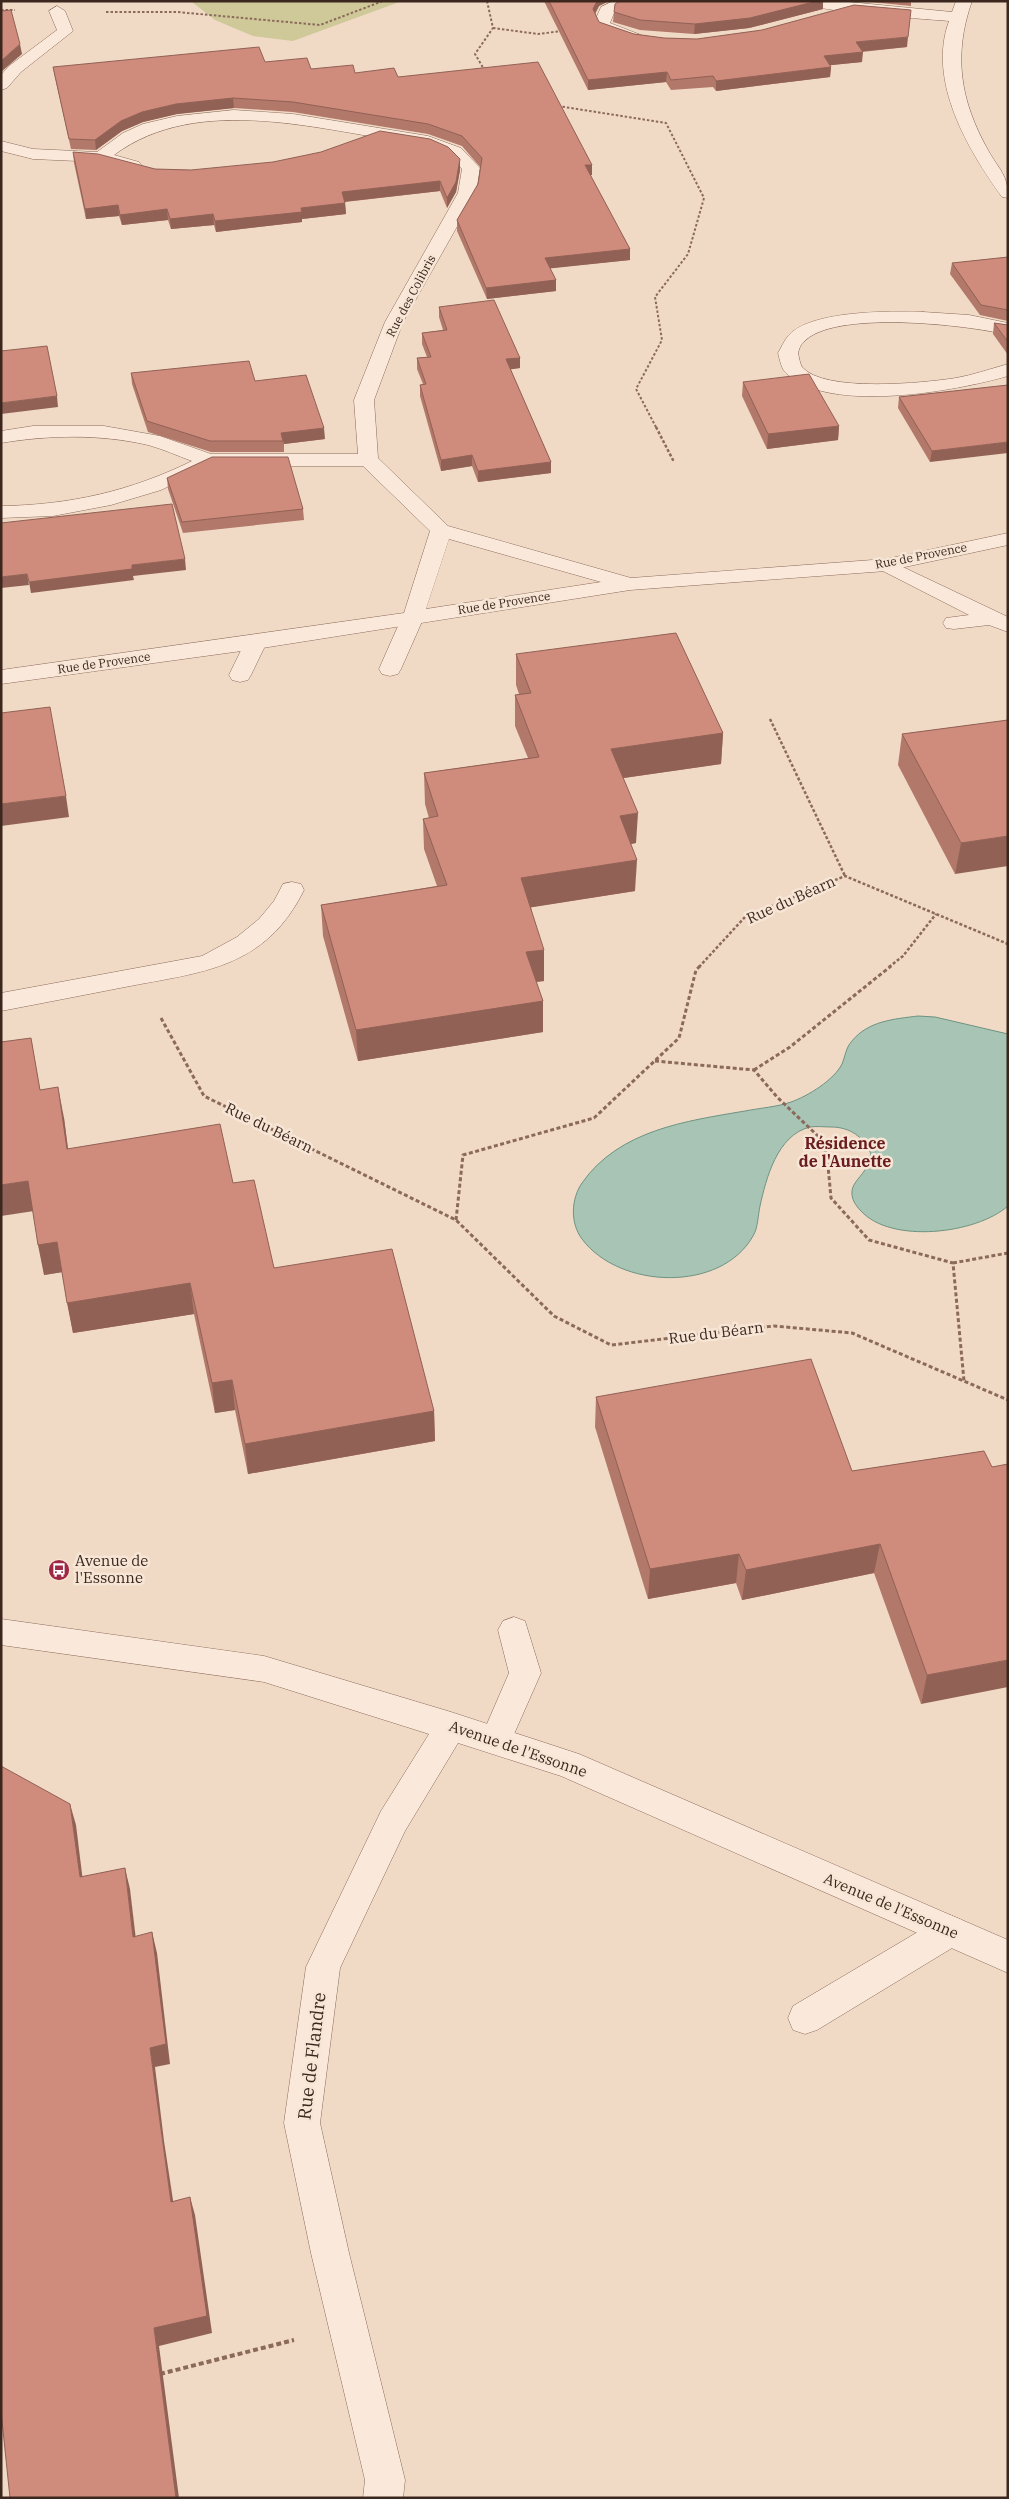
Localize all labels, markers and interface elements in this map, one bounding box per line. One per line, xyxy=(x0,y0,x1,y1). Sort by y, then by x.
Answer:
street label: Rue des Colibris xyxy=(383,252,439,339)
street label: Rue de Provence xyxy=(874,539,968,572)
street label: Rue de Provence xyxy=(457,588,551,617)
street label: Rue de Provence xyxy=(57,649,151,676)
street label: Rue du Béarn xyxy=(743,871,839,928)
street label: Rue du Béarn xyxy=(222,1098,317,1157)
district label: Résidence de l'Aunette xyxy=(799,1133,891,1171)
street label: Rue du Béarn xyxy=(667,1317,765,1348)
place label: Avenue de l'Essonne xyxy=(75,1551,148,1587)
bus stop icon: Avenue de l'Essonne xyxy=(47,1558,71,1582)
street label: Avenue de l'Essonne xyxy=(447,1716,590,1781)
street label: Avenue de l'Essonne xyxy=(821,1869,962,1943)
street label: Rue de Flandre xyxy=(292,1991,331,2121)

